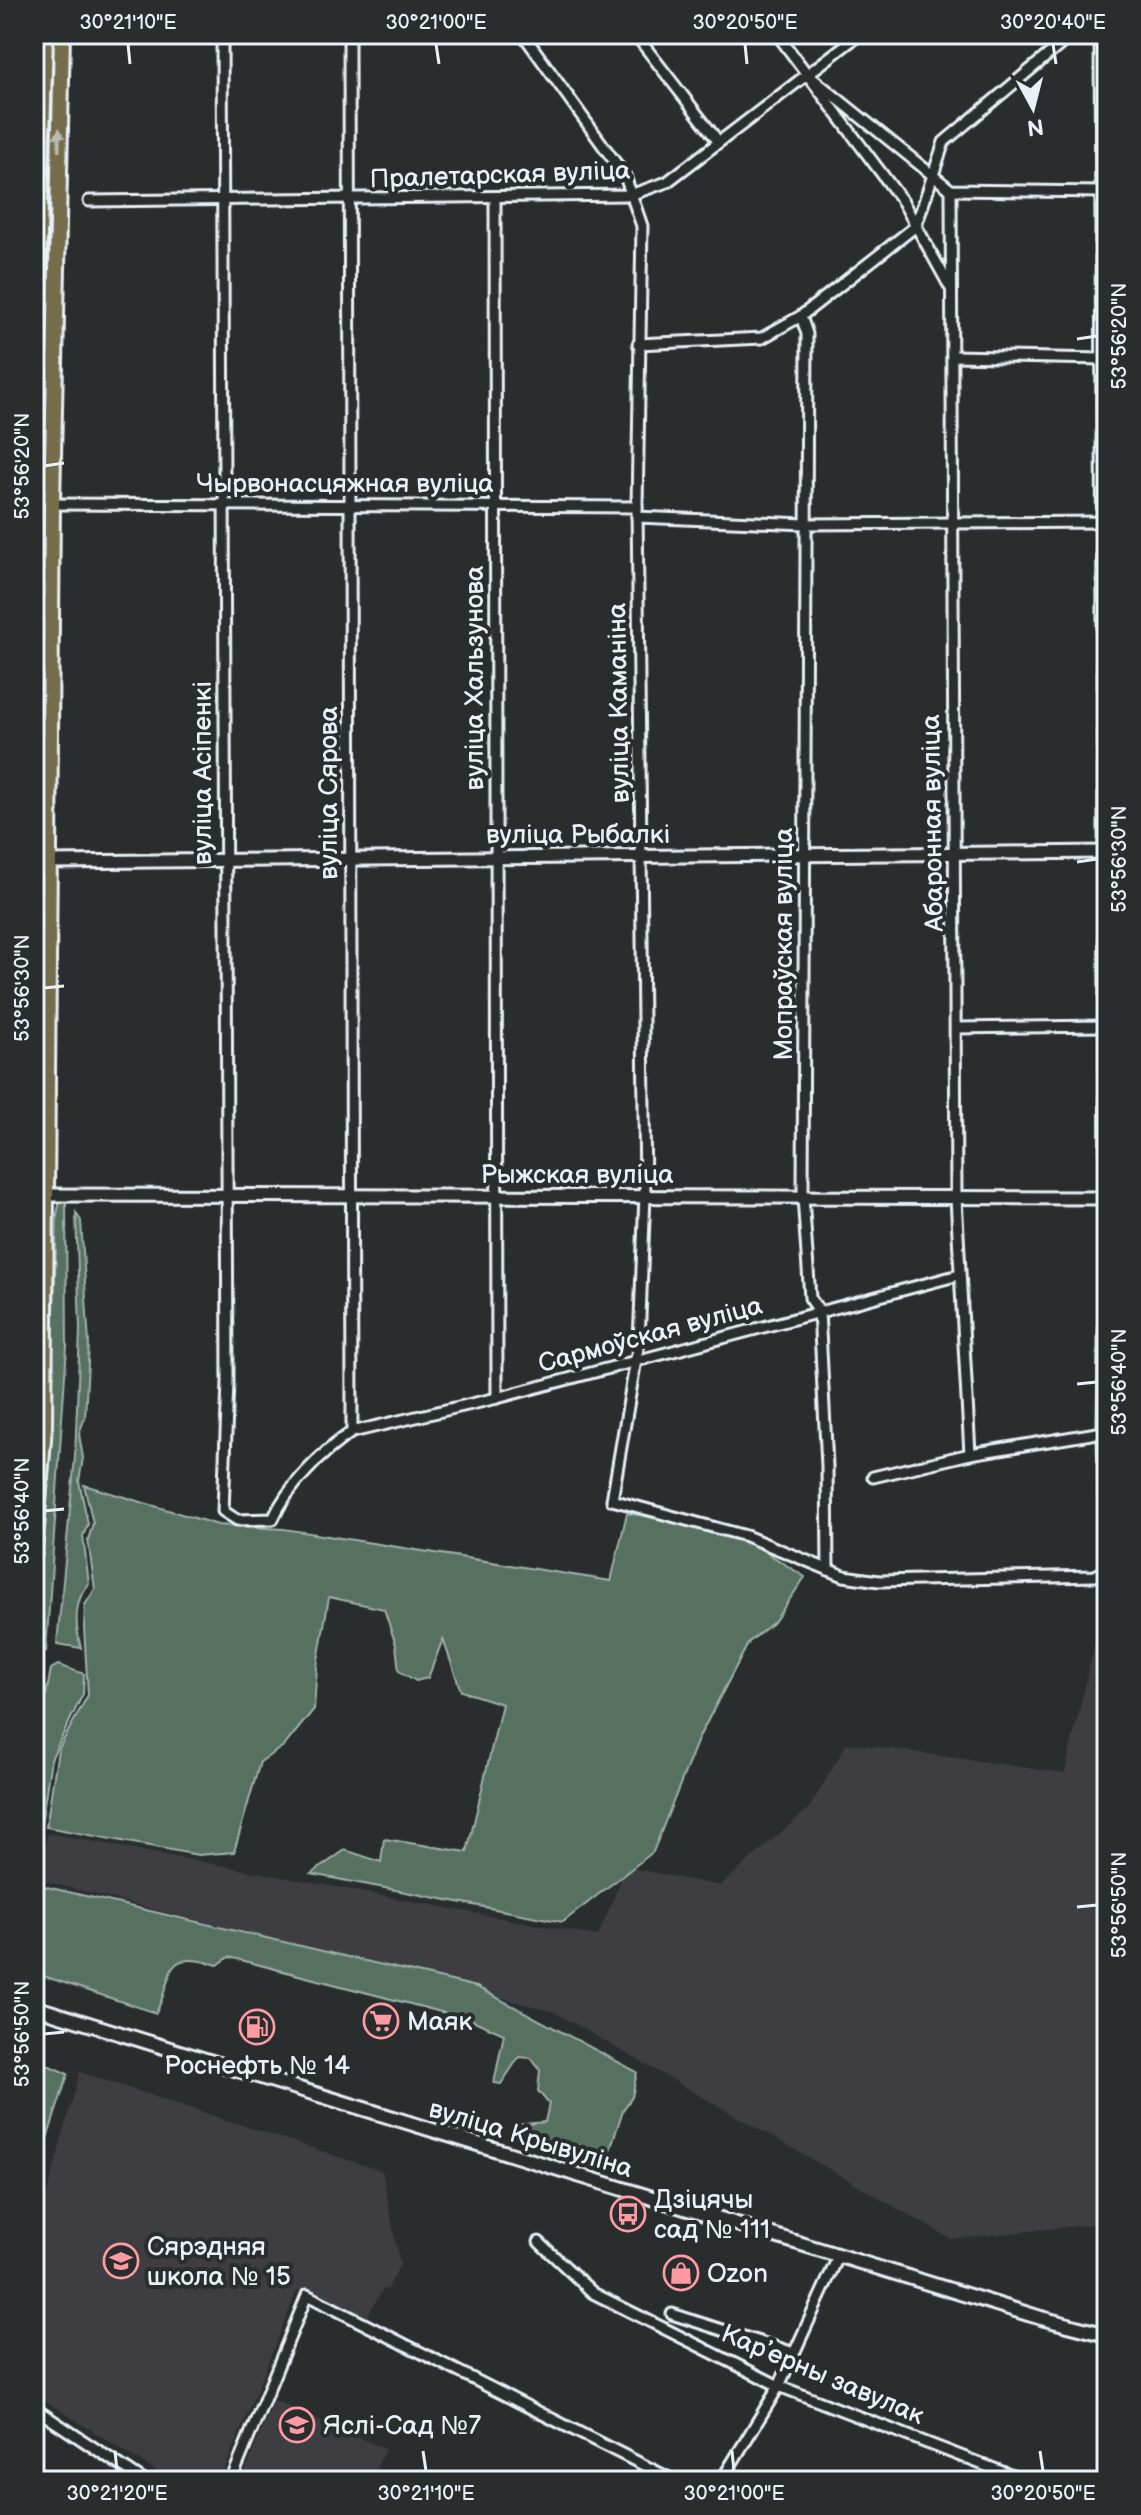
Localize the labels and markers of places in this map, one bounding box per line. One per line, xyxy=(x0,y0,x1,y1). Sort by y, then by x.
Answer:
supermarket icon: Маяк xyxy=(362,2002,400,2040)
place label: Маяк xyxy=(407,2007,473,2038)
fuel station icon: Роснефть № 14 xyxy=(238,2008,276,2046)
place label: Роснефть № 14 xyxy=(164,2051,350,2082)
place label: Дзіцячы сад № 111 xyxy=(654,2185,770,2246)
bus stop icon: Дзіцячы сад № 111 xyxy=(609,2195,647,2233)
place label: Сярэдняя школа № 15 xyxy=(147,2232,291,2293)
school or university icon: Сярэдняя школа № 15 xyxy=(102,2242,140,2280)
shop icon: Ozon xyxy=(662,2254,700,2292)
place label: Ozon xyxy=(707,2259,768,2290)
school or university icon: Яслі-Сад №7 xyxy=(278,2406,316,2444)
place label: Яслі-Сад №7 xyxy=(323,2411,481,2442)

